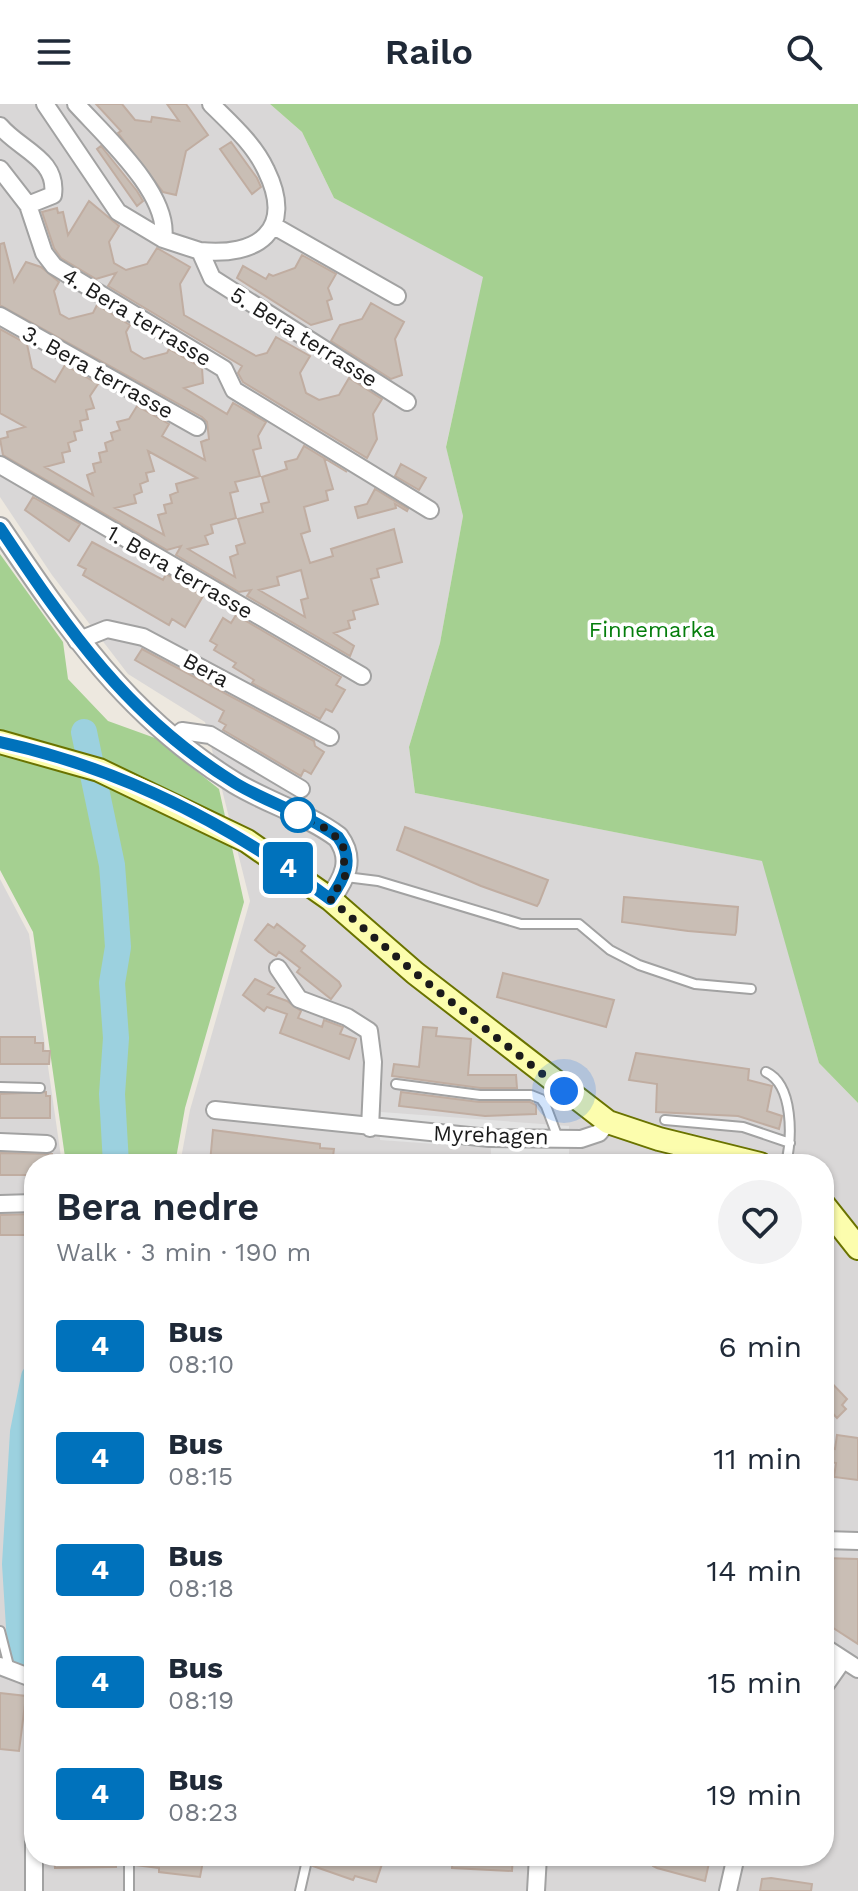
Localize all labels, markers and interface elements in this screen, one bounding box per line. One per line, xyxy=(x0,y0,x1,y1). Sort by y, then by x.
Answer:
icon: menu xyxy=(32,30,76,74)
icon: search xyxy=(782,30,826,74)
text: Railo xyxy=(385,31,473,73)
street label: 4. Bera terrasse xyxy=(58,263,216,371)
street label: 5. Bera terrasse xyxy=(226,282,382,392)
street label: 3. Bera terrasse xyxy=(18,320,178,424)
street label: 1. Bera terrasse xyxy=(102,520,258,624)
park label: Finnemarka xyxy=(589,617,715,642)
street label: Bera xyxy=(179,648,233,692)
unlabelled marker xyxy=(281,798,315,832)
line badge: 4 xyxy=(262,842,314,894)
text: 4 xyxy=(279,851,297,884)
your location xyxy=(544,1071,584,1111)
street label: Myrehagen xyxy=(433,1120,549,1150)
button: heart xyxy=(718,1180,802,1264)
text: Bera nedre xyxy=(56,1185,259,1229)
text: Walk · 3 min · 190 m xyxy=(56,1237,311,1267)
text: Bus xyxy=(168,1314,223,1349)
text: 4 xyxy=(91,1329,109,1362)
text: 6 min xyxy=(718,1329,802,1364)
text: 08:10 xyxy=(168,1349,234,1379)
text: Bus xyxy=(168,1426,223,1461)
text: 4 xyxy=(91,1441,109,1474)
text: 11 min xyxy=(713,1441,802,1476)
text: 08:15 xyxy=(168,1461,233,1491)
text: Bus xyxy=(168,1538,223,1573)
text: 4 xyxy=(91,1553,109,1586)
text: 14 min xyxy=(707,1553,802,1588)
text: 08:18 xyxy=(168,1573,234,1603)
text: Bus xyxy=(168,1650,223,1685)
text: 4 xyxy=(91,1665,109,1698)
text: 15 min xyxy=(707,1665,802,1700)
text: 08:19 xyxy=(168,1685,234,1715)
text: Bus xyxy=(168,1762,223,1797)
text: 4 xyxy=(91,1777,109,1810)
text: 19 min xyxy=(706,1777,802,1812)
text: 08:23 xyxy=(168,1797,238,1827)

